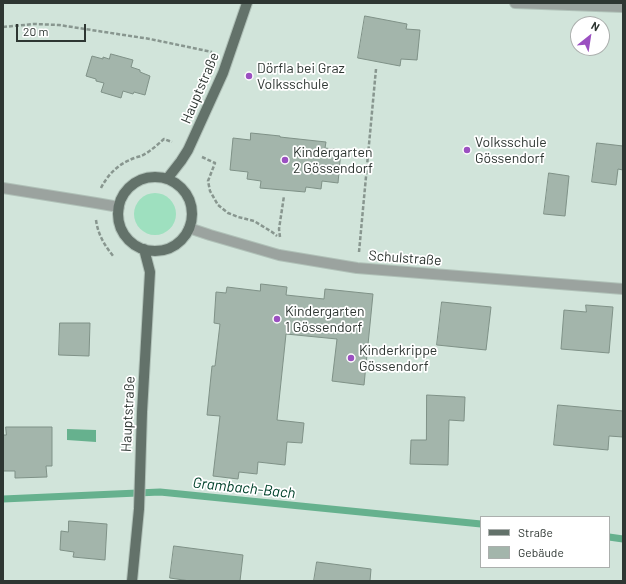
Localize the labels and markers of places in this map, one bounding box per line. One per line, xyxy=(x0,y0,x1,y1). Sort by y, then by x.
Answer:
place label: Dörfla bei Graz Volksschule xyxy=(257,60,345,92)
marker: Dörfla bei Graz Volksschule xyxy=(244,71,254,81)
place label: Volksschule Gössendorf xyxy=(475,134,547,166)
place label: Kindergarten 2 Gössendorf xyxy=(293,144,373,176)
marker: Volksschule Gössendorf xyxy=(462,145,472,155)
marker: Kindergarten 2 Gössendorf xyxy=(280,155,290,165)
place label: Kindergarten 1 Gössendorf xyxy=(285,303,364,336)
marker: Kindergarten 1 Gössendorf xyxy=(272,314,282,324)
place label: Kinderkrippe Gössendorf xyxy=(359,342,437,374)
marker: Kinderkrippe Gössendorf xyxy=(346,353,356,363)

